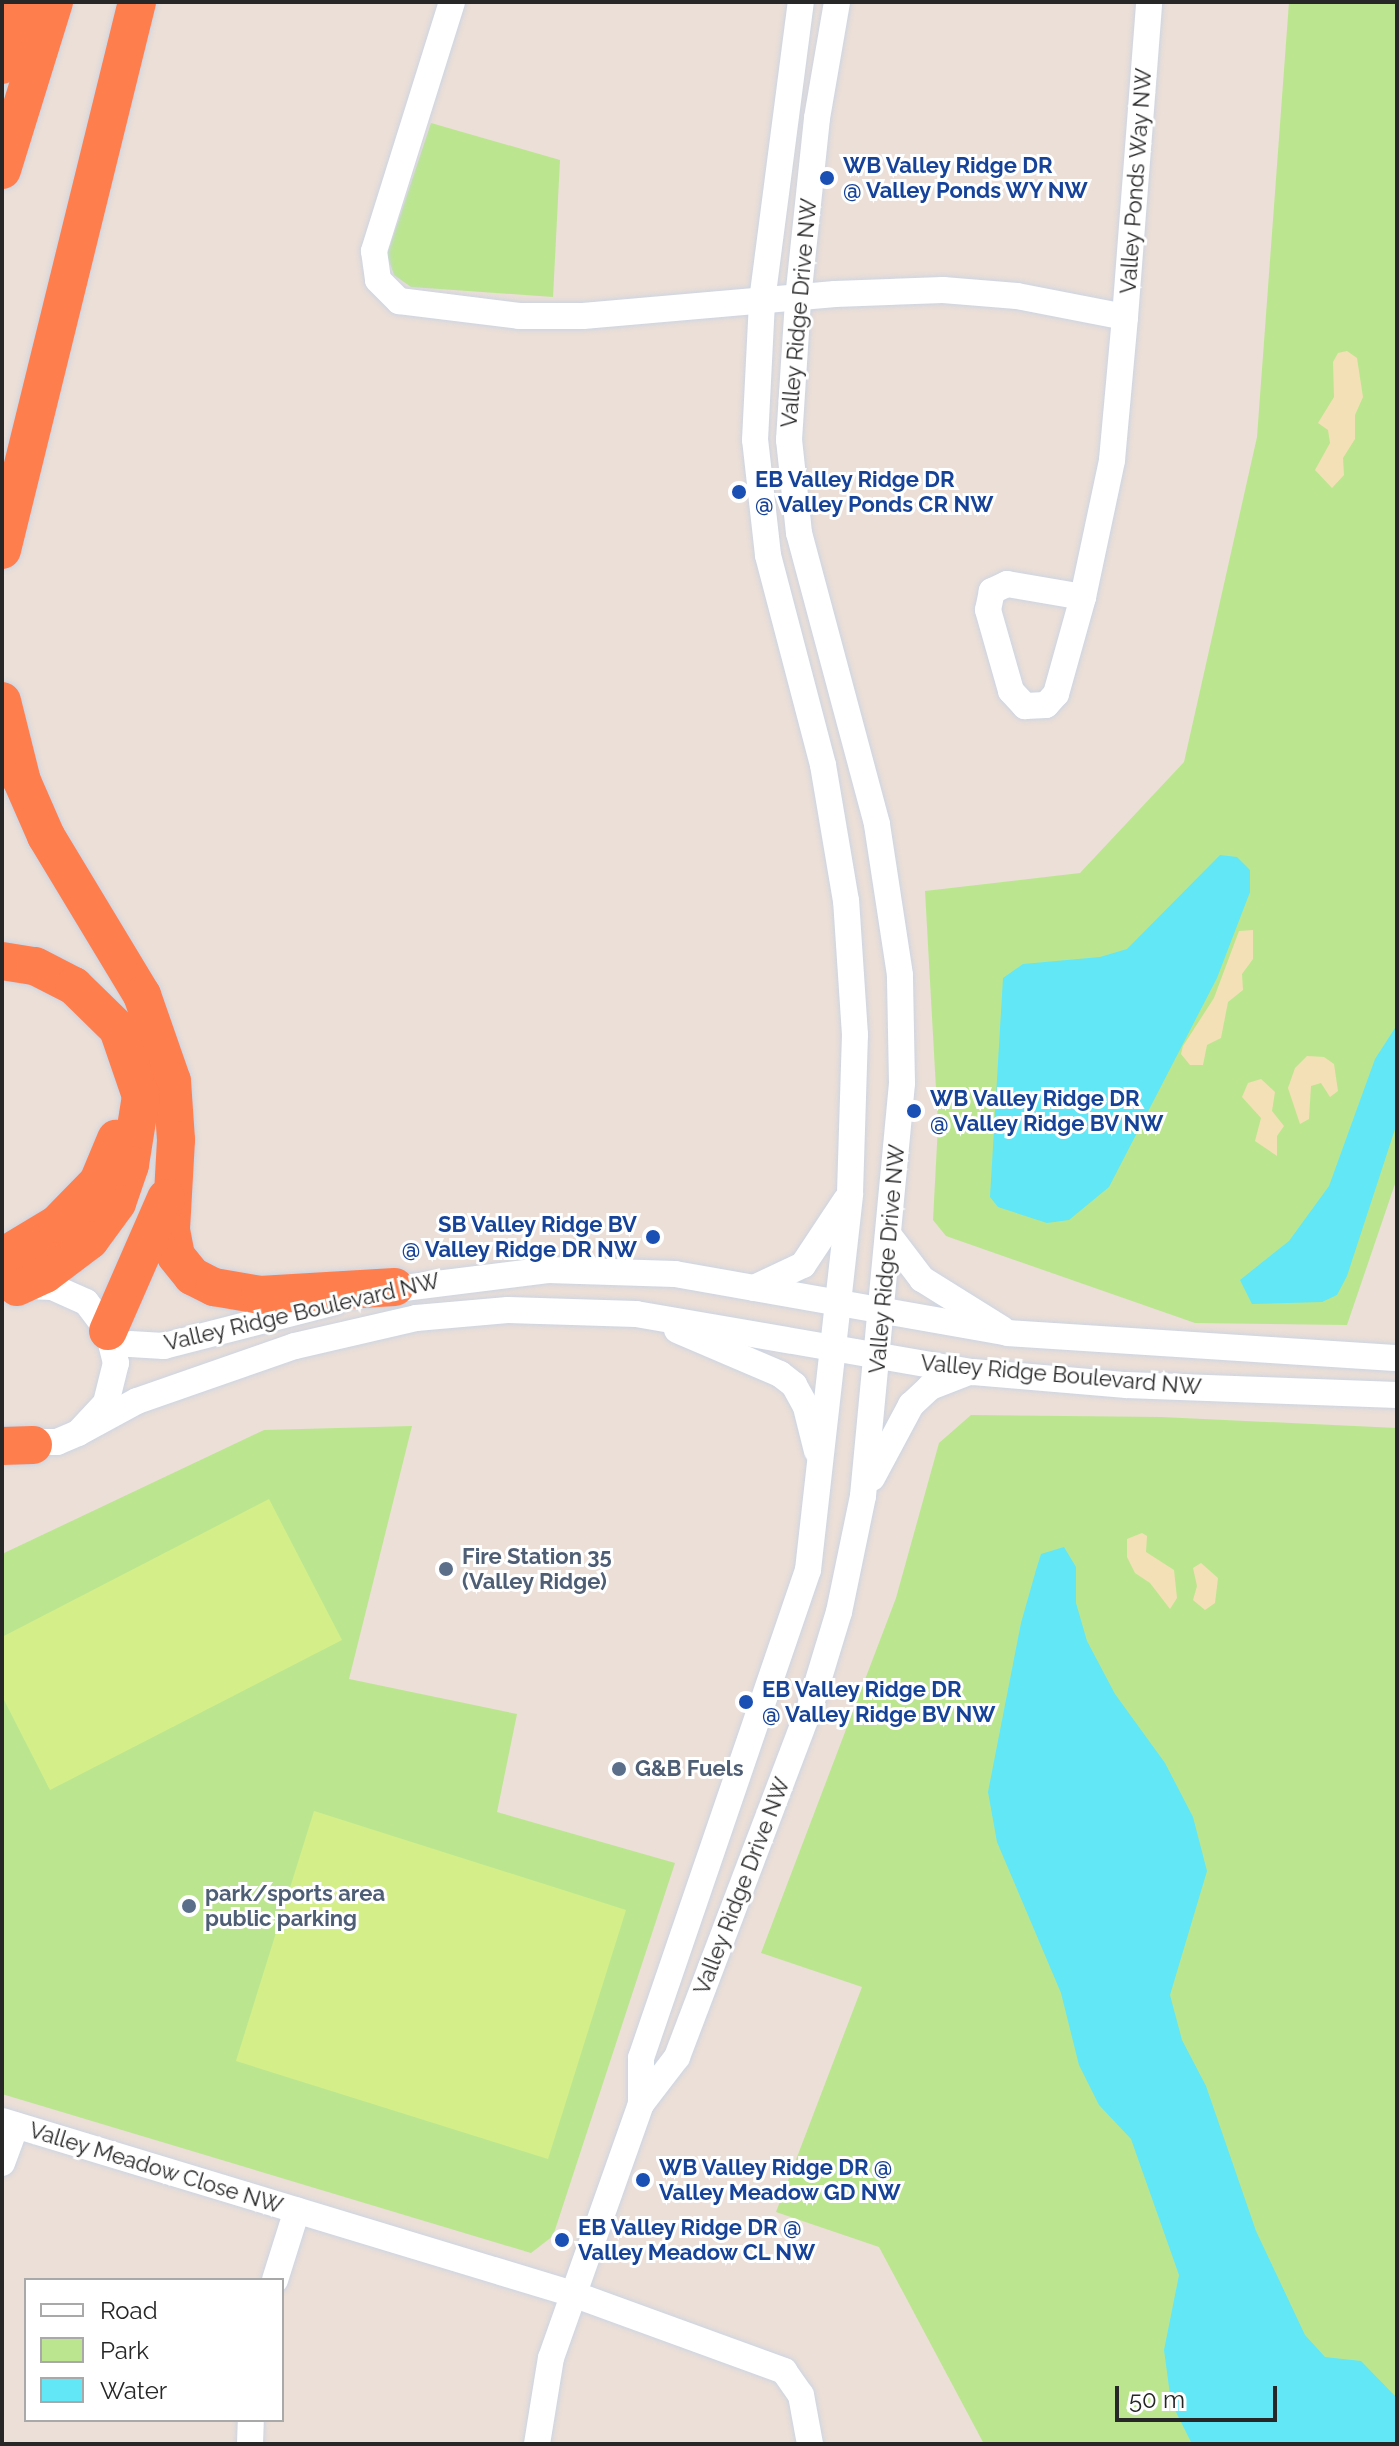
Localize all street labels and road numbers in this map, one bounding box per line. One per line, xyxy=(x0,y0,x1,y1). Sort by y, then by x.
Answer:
street label: Valley Ponds Way NW xyxy=(1115,66,1157,296)
street label: Valley Ridge Drive NW xyxy=(776,197,822,429)
street label: Valley Ridge Drive NW xyxy=(864,1143,910,1375)
street label: Valley Ridge Boulevard NW xyxy=(162,1267,442,1357)
street label: Valley Ridge Boulevard NW xyxy=(919,1350,1203,1400)
street label: Valley Ridge Drive NW xyxy=(688,1774,796,1998)
street label: Valley Meadow Close NW xyxy=(25,2117,287,2219)

